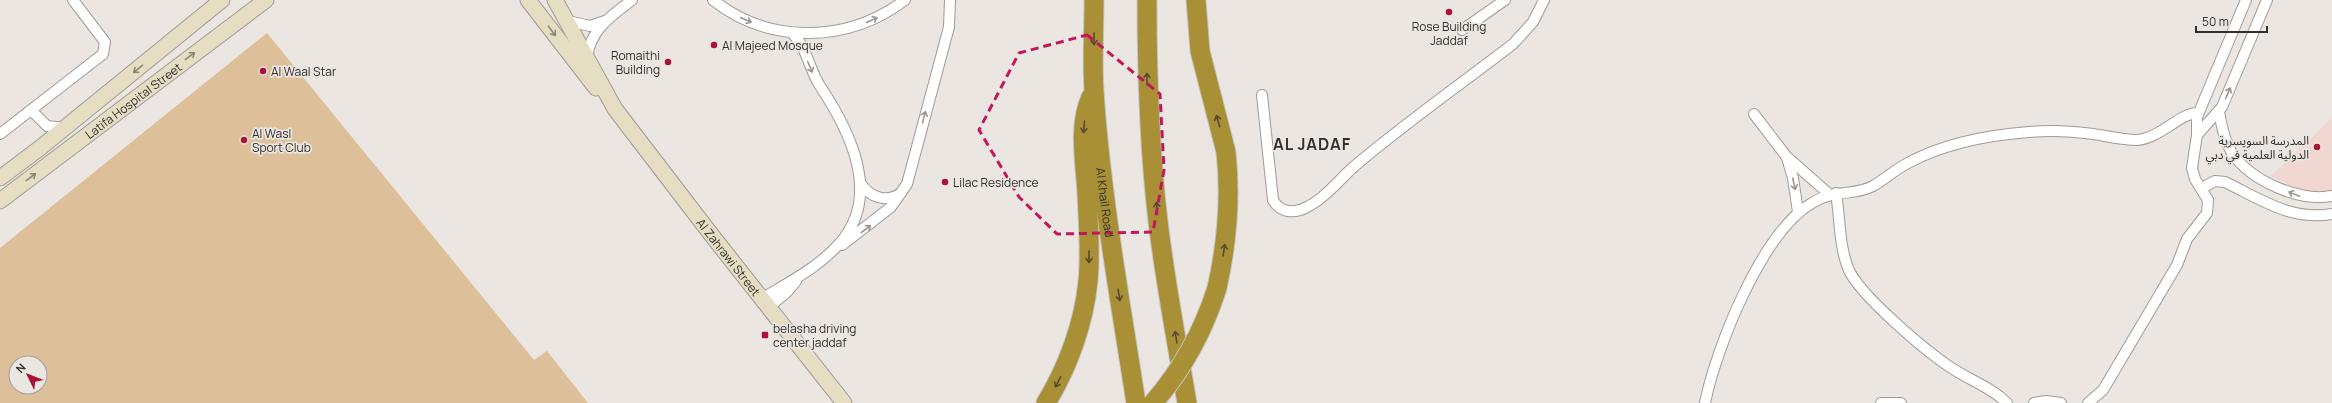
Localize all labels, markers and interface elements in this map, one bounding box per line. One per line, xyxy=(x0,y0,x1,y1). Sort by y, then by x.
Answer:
marker: Rose Building Jaddaf xyxy=(1444,7,1454,17)
scale bar xyxy=(2196,8,2267,34)
text: 50 m xyxy=(2202,13,2229,30)
one-way arrow xyxy=(866,16,878,23)
one-way arrow xyxy=(740,17,752,24)
place label: Rose Building Jaddaf xyxy=(1412,18,1486,49)
one-way arrow xyxy=(547,26,556,37)
one-way arrow xyxy=(1090,32,1098,45)
place label: Al Majeed Mosque xyxy=(722,37,823,54)
marker: Al Majeed Mosque xyxy=(709,40,719,50)
place label: Romaithi Building xyxy=(611,47,660,78)
one-way arrow xyxy=(184,51,195,60)
marker: Romaithi Building xyxy=(663,57,673,67)
street label: Latifa Hospital Street xyxy=(81,58,185,142)
one-way arrow xyxy=(807,60,814,72)
place label: Al Waal Star xyxy=(271,63,337,80)
one-way arrow xyxy=(132,65,143,74)
marker: Al Waal Star xyxy=(258,66,268,76)
one-way arrow xyxy=(1143,73,1151,86)
one-way arrow xyxy=(2224,88,2232,100)
one-way arrow xyxy=(920,111,928,124)
one-way arrow xyxy=(1214,115,1221,128)
one-way arrow xyxy=(1080,120,1087,133)
place label: Al Wasl Sport Club xyxy=(252,125,311,156)
place label: المدرسة السويسرية الدولية العلمية في دبي xyxy=(2206,132,2309,164)
district label: AL JADAF xyxy=(1273,133,1351,155)
marker: Al Wasl Sport Club xyxy=(239,135,249,145)
marker: المدرسة السويسرية الدولية العلمية في دبي xyxy=(2312,142,2322,152)
street label: Al Khail Road xyxy=(1093,167,1119,238)
one-way arrow xyxy=(25,173,36,181)
place label: Lilac Residence xyxy=(953,174,1039,191)
marker: Lilac Residence xyxy=(940,177,950,187)
one-way arrow xyxy=(1791,177,1799,190)
one-way arrow xyxy=(2288,189,2300,197)
one-way arrow xyxy=(1153,202,1160,215)
street label: Al Zahrawi Street xyxy=(693,215,765,299)
one-way arrow xyxy=(860,224,871,233)
one-way arrow xyxy=(1220,244,1228,257)
one-way arrow xyxy=(1085,250,1093,263)
one-way arrow xyxy=(1115,289,1123,302)
place label: belasha driving center jaddaf xyxy=(773,320,856,351)
marker: belasha driving center jaddaf xyxy=(760,330,770,340)
one-way arrow xyxy=(1172,331,1180,344)
north arrow xyxy=(8,355,48,395)
text: N xyxy=(12,360,29,376)
one-way arrow xyxy=(1053,376,1061,388)

